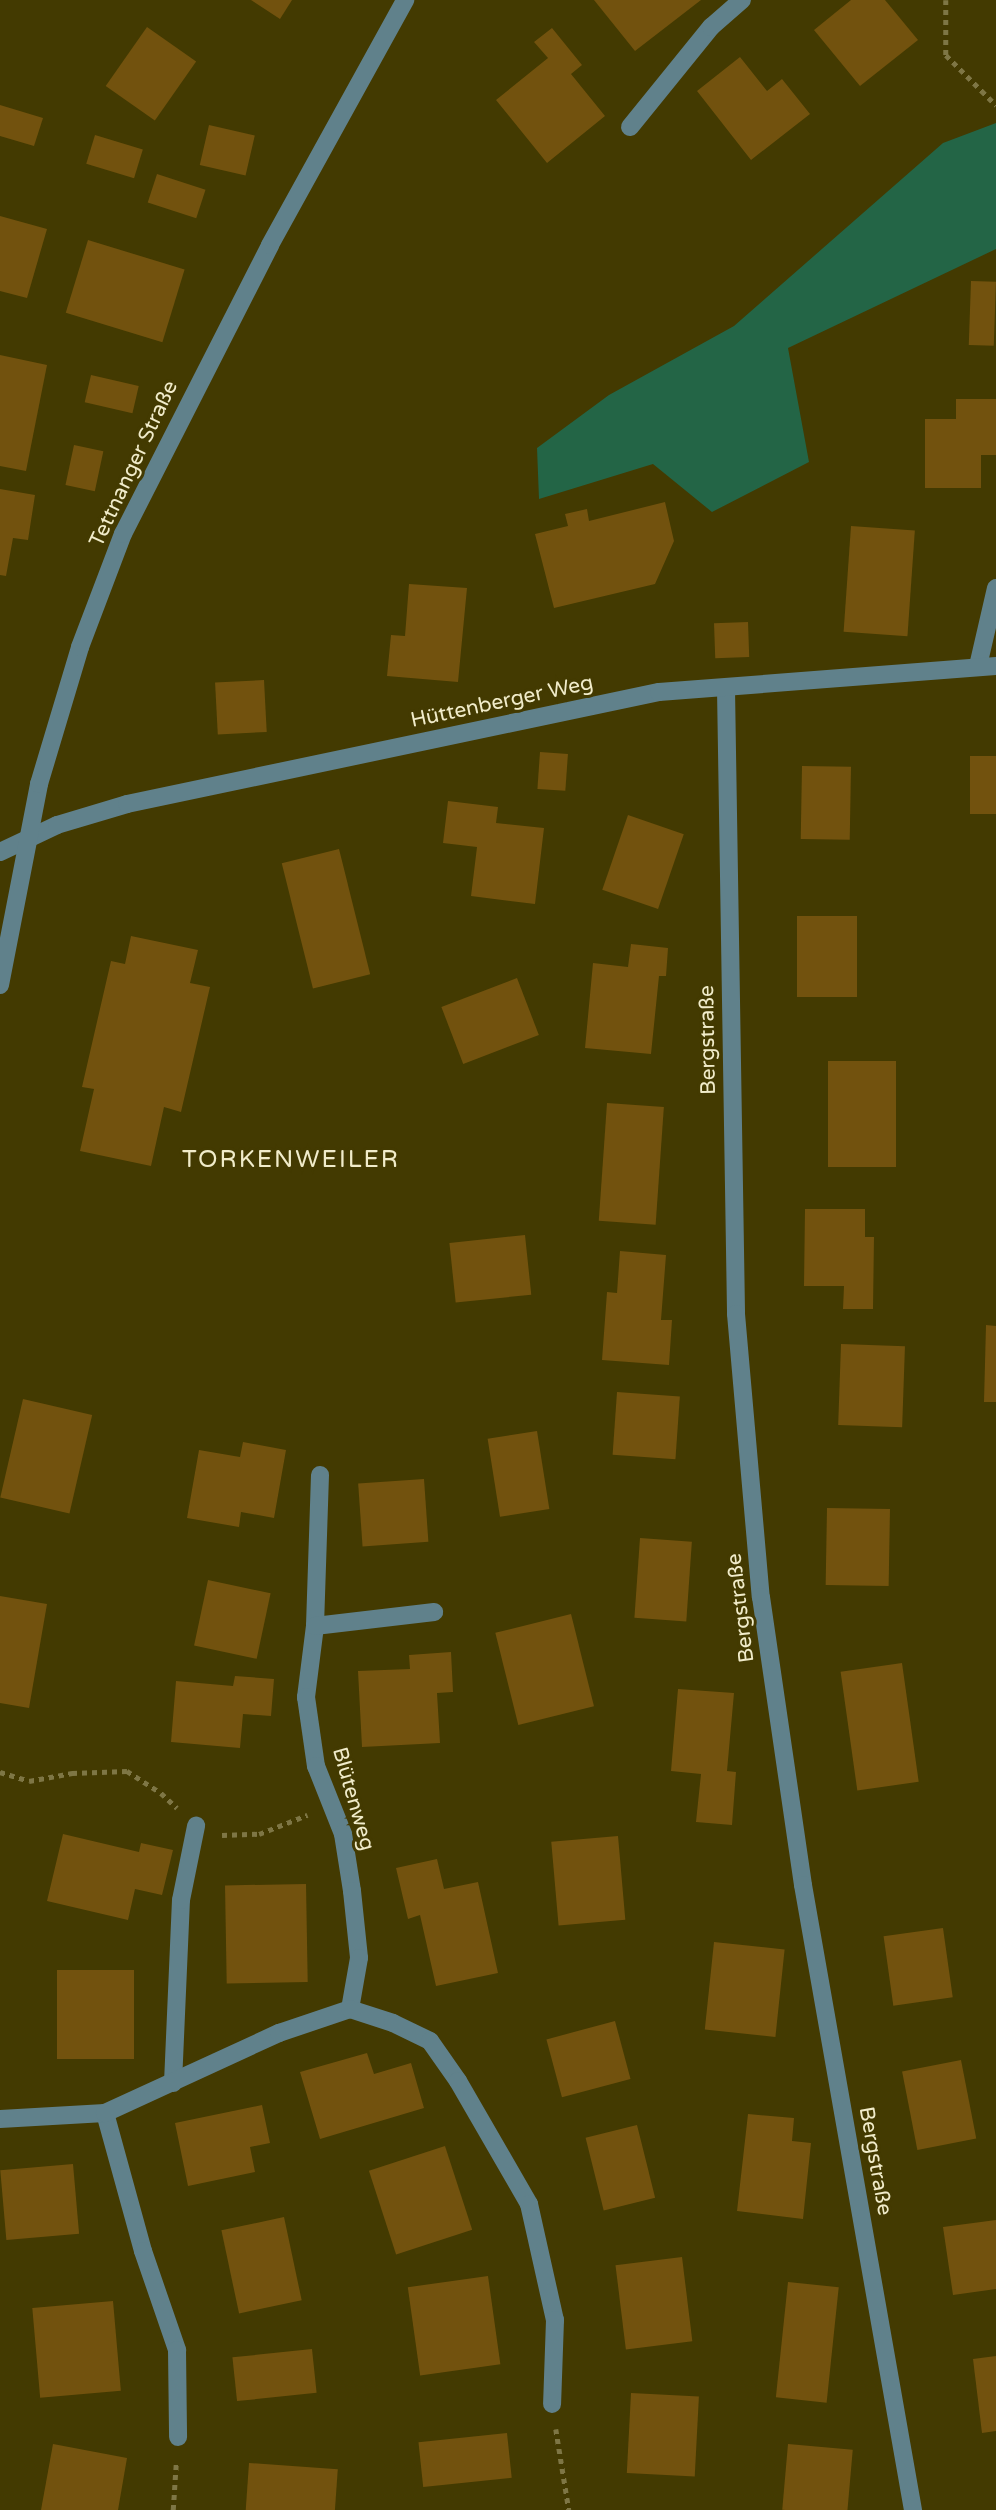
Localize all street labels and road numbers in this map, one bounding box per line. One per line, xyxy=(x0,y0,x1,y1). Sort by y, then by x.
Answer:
street label: Tettnanger Straße xyxy=(84,377,184,551)
street label: Hüttenberger Weg xyxy=(408,670,596,734)
street label: Bergstraße xyxy=(694,985,722,1095)
street label: Bergstraße xyxy=(722,1552,760,1664)
street label: Blütenweg xyxy=(326,1744,380,1854)
street label: Bergstraße xyxy=(853,2105,897,2217)

